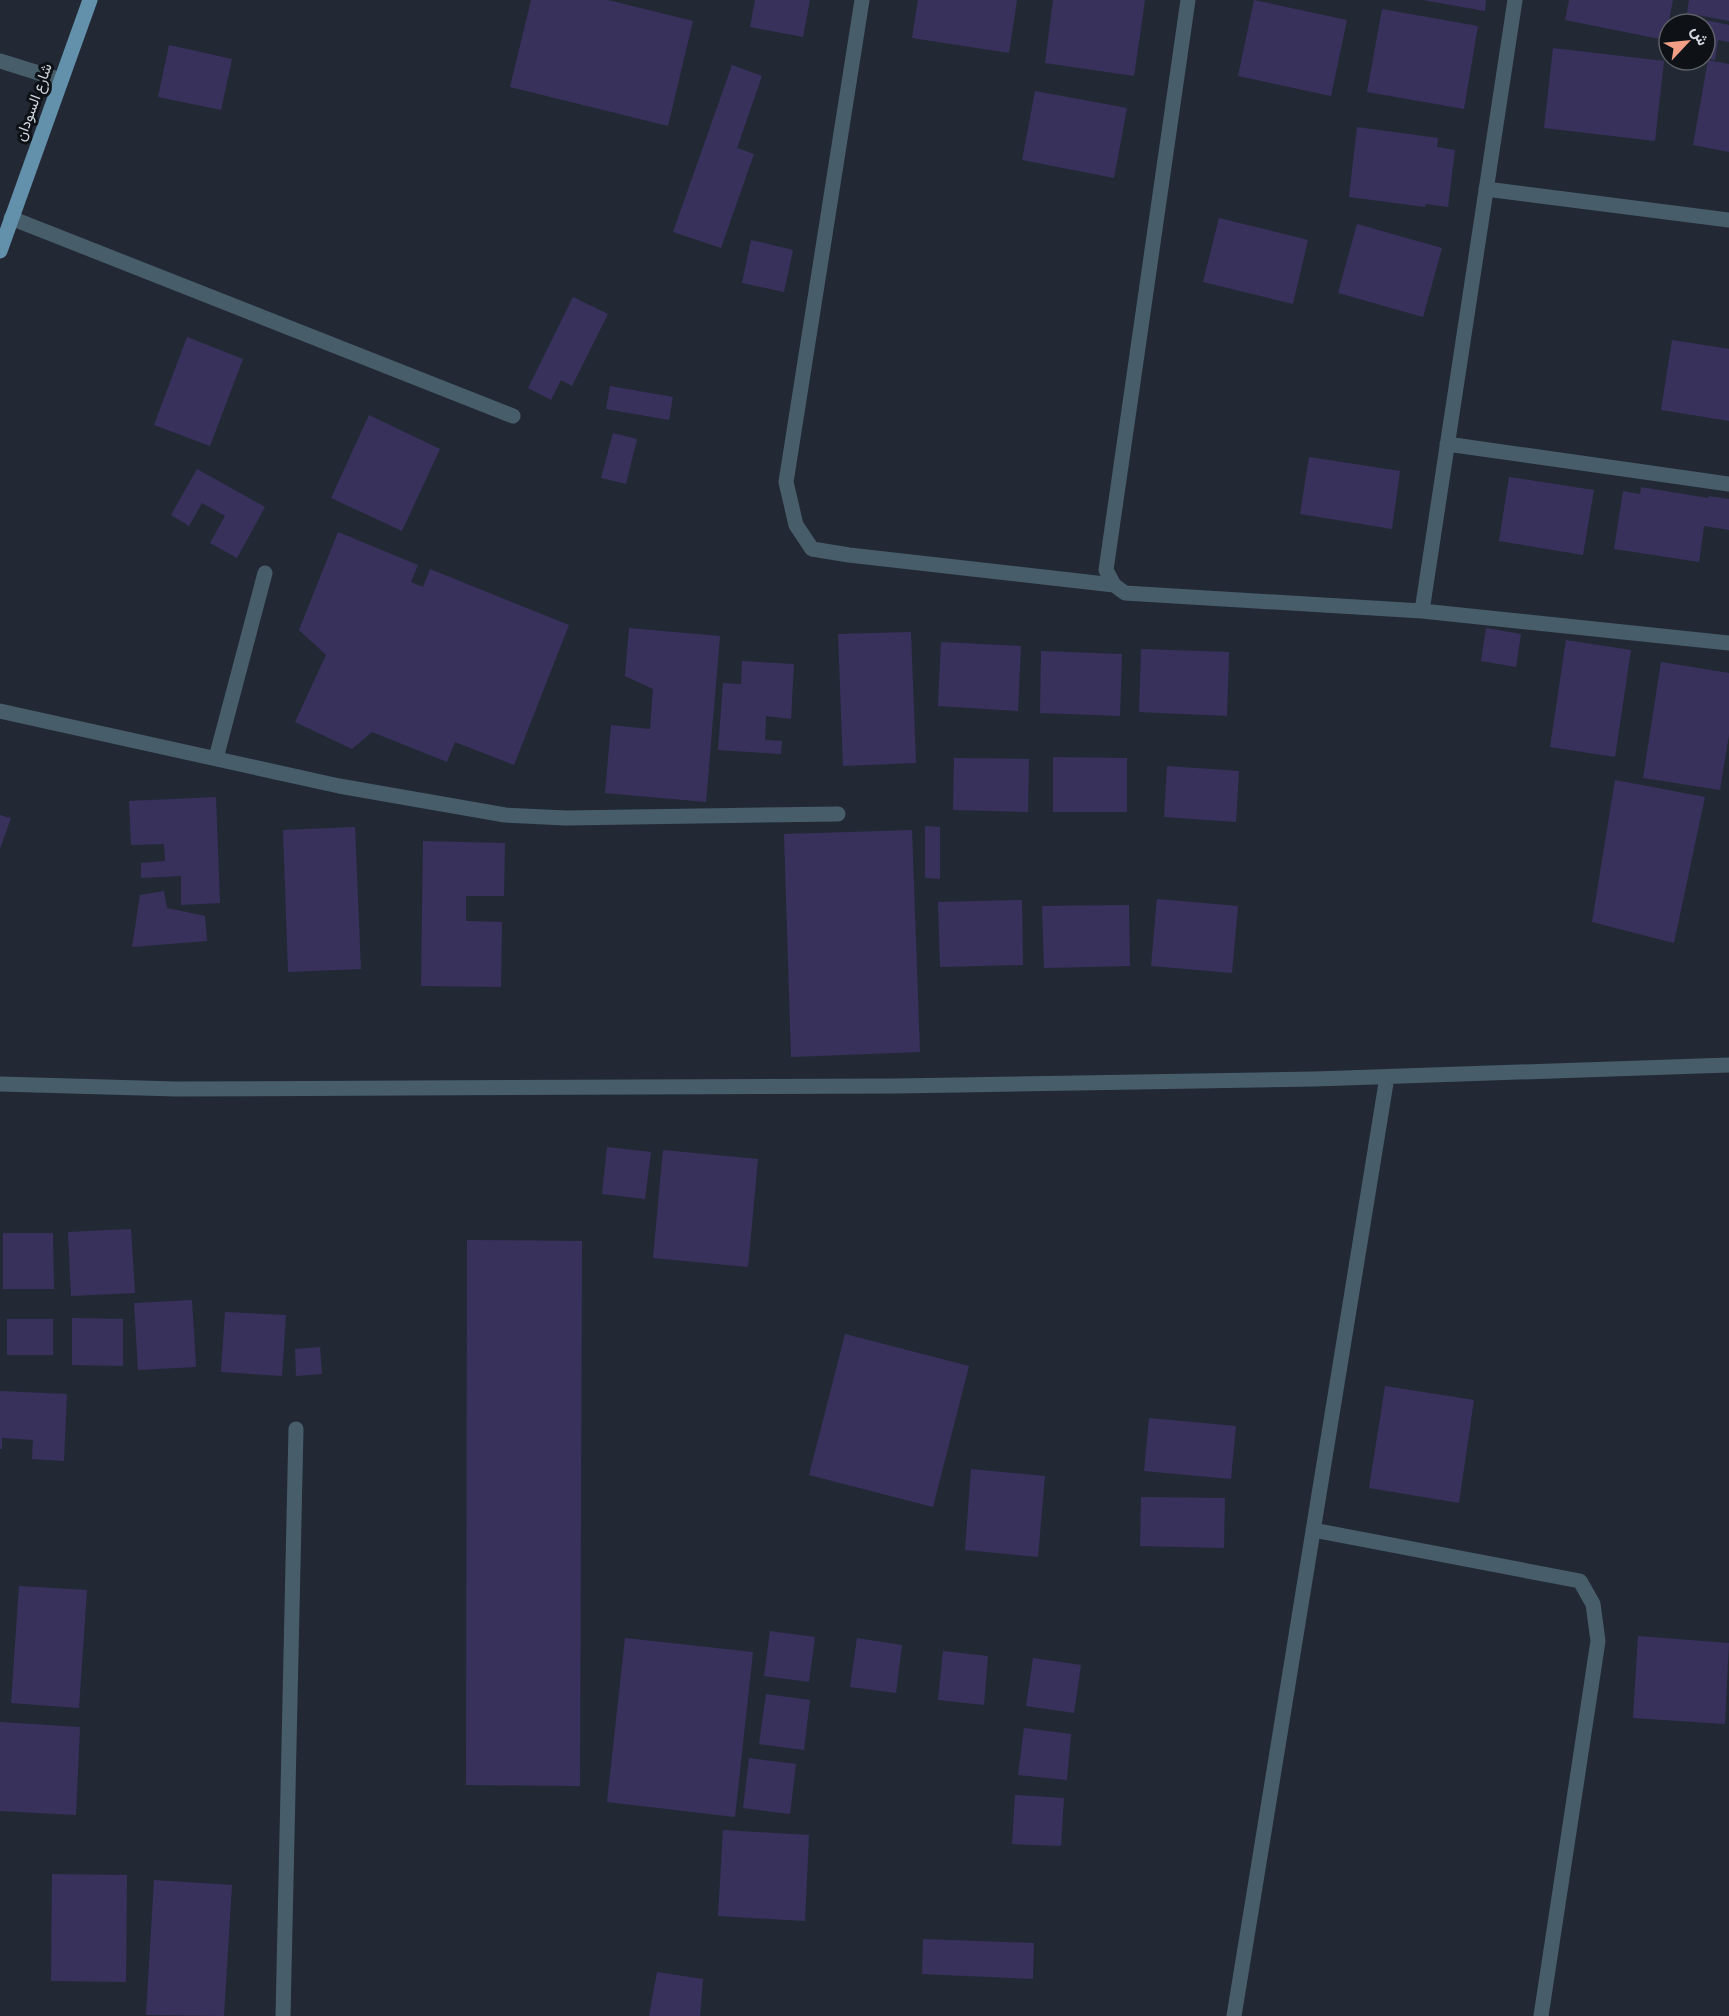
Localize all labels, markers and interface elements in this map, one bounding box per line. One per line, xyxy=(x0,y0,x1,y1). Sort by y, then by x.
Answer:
north arrow xyxy=(1657,12,1717,72)
text: ش xyxy=(1685,22,1715,49)
street label: شارع السودان xyxy=(8,60,58,144)

